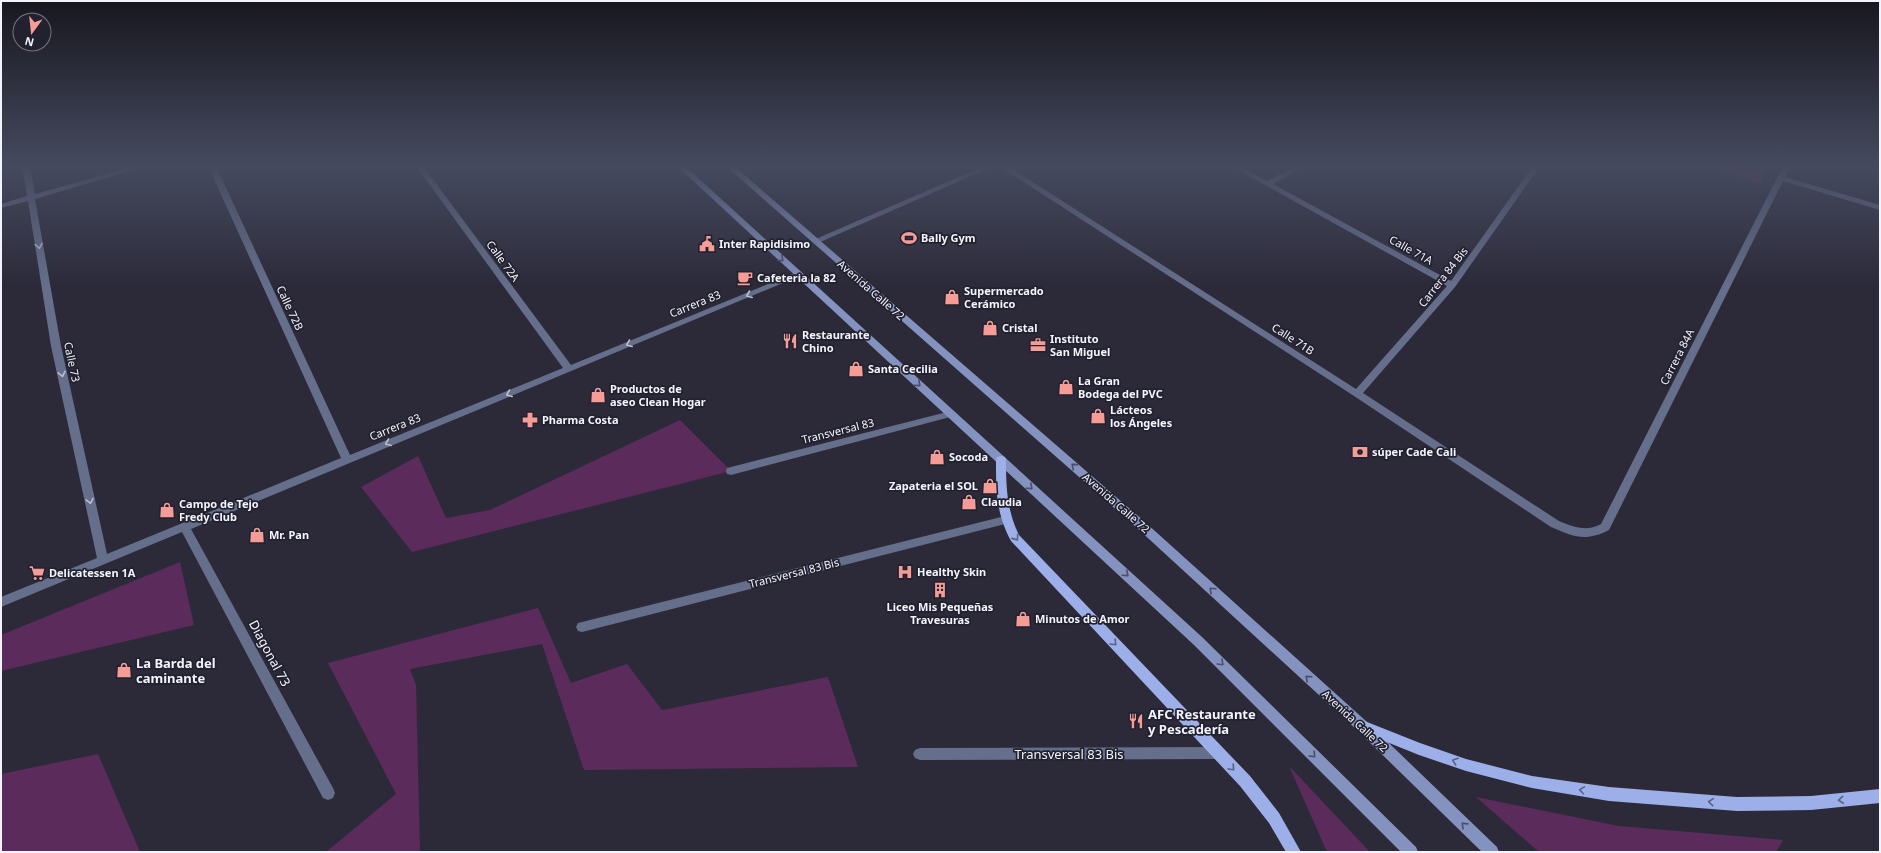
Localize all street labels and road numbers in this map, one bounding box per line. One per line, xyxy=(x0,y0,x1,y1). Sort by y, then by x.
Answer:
street label: Calle 71A xyxy=(1387,231,1436,268)
street label: Calle 72A xyxy=(483,237,524,285)
street label: Carrera 84 Bis xyxy=(1414,244,1471,310)
street label: Avenida Calle 72 xyxy=(834,256,908,323)
street label: Calle 72B xyxy=(274,283,307,333)
street label: Carrera 83 xyxy=(667,286,723,321)
street label: Calle 71B xyxy=(1269,319,1317,358)
street label: Carrera 84A xyxy=(1656,325,1698,387)
street label: Calle 73 xyxy=(61,341,84,383)
street label: Carrera 83 xyxy=(367,409,423,444)
street label: Transversal 83 xyxy=(800,414,876,447)
street label: Avenida Calle 72 xyxy=(1079,469,1153,536)
street label: Transversal 83 Bis xyxy=(747,554,840,591)
street label: Diagonal 73 xyxy=(245,617,295,689)
street label: Avenida Calle 72 xyxy=(1319,686,1391,755)
street label: Transversal 83 Bis xyxy=(1014,745,1124,763)

